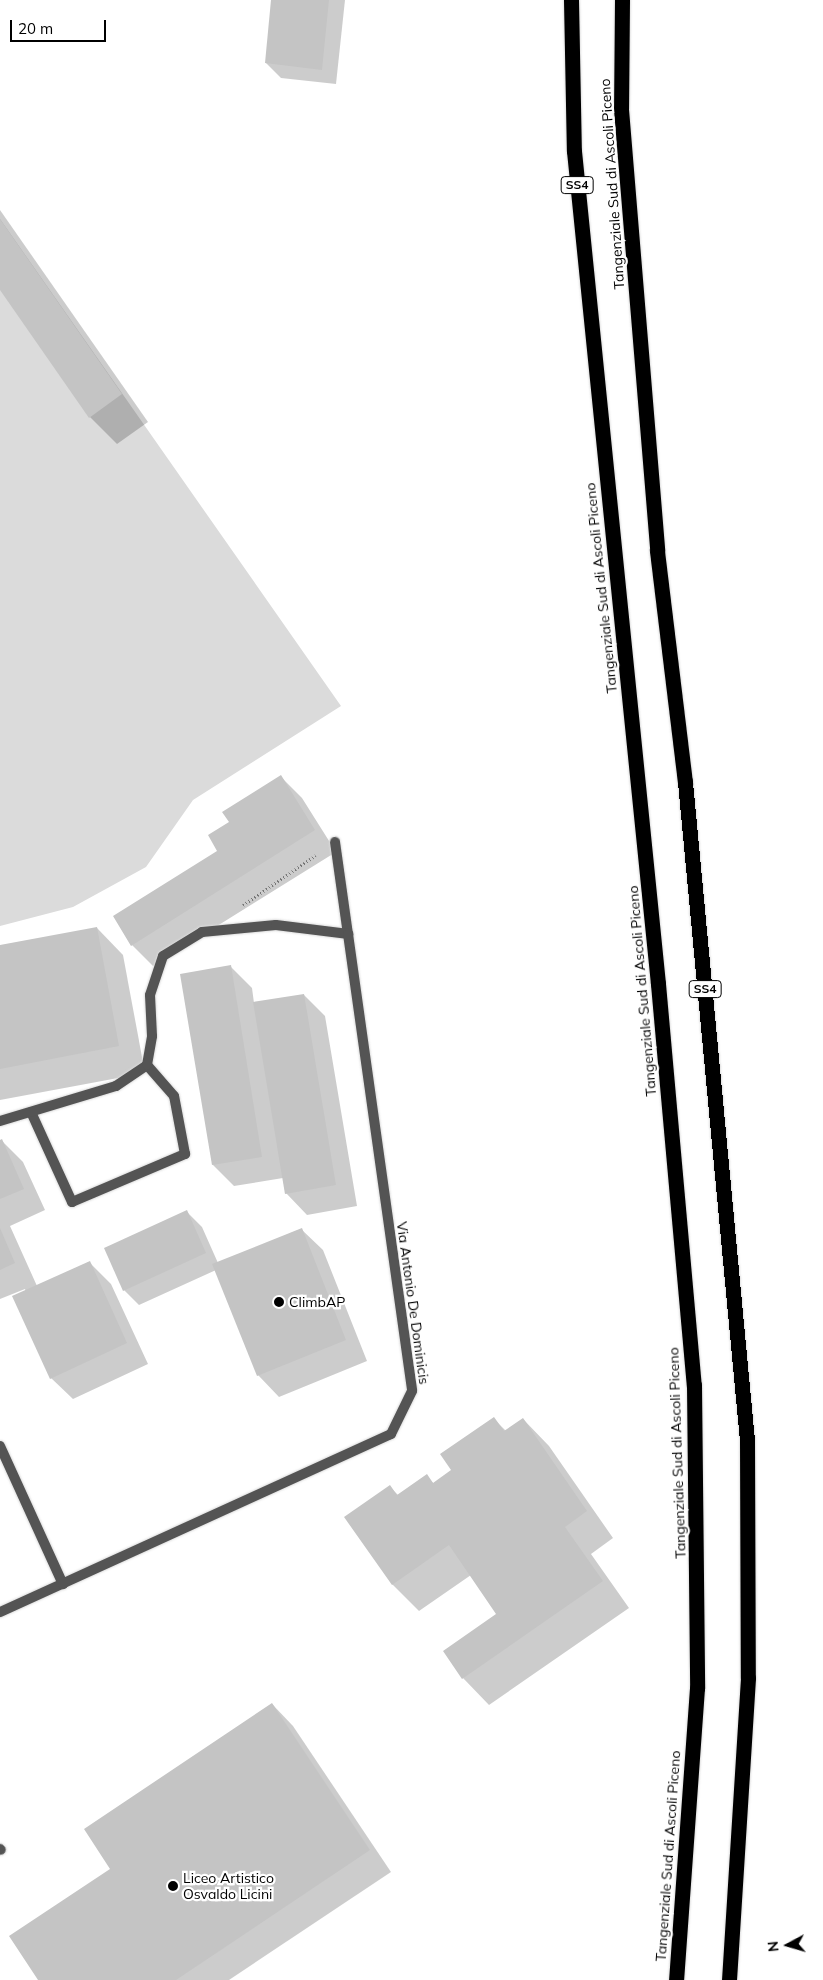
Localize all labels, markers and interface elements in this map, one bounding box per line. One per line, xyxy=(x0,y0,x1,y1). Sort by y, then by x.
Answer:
scale bar xyxy=(12,10,109,42)
text: 20 m xyxy=(18,19,53,38)
street label: Tangenziale Sud di Ascoli Piceno xyxy=(596,78,628,290)
road number: SS4 xyxy=(560,176,594,194)
street label: Tangenziale Sud di Ascoli Piceno xyxy=(582,482,620,694)
street label: Tangenziale Sud di Ascoli Piceno xyxy=(624,885,660,1097)
road number: SS4 xyxy=(688,980,722,999)
street label: Via Antonio De Dominicis xyxy=(393,1221,433,1385)
place label: ClimbAP xyxy=(289,1294,345,1310)
marker: ClimbAP xyxy=(273,1296,285,1308)
street label: Tangenziale Sud di Ascoli Piceno xyxy=(665,1347,689,1559)
street label: Tangenziale Sud di Ascoli Piceno xyxy=(652,1750,684,1962)
place label: Liceo Artistico Osvaldo Licini xyxy=(183,1870,274,1902)
marker: Liceo Artistico Osvaldo Licini xyxy=(167,1880,179,1892)
north arrow xyxy=(763,1920,813,1970)
text: N xyxy=(764,1940,783,1953)

